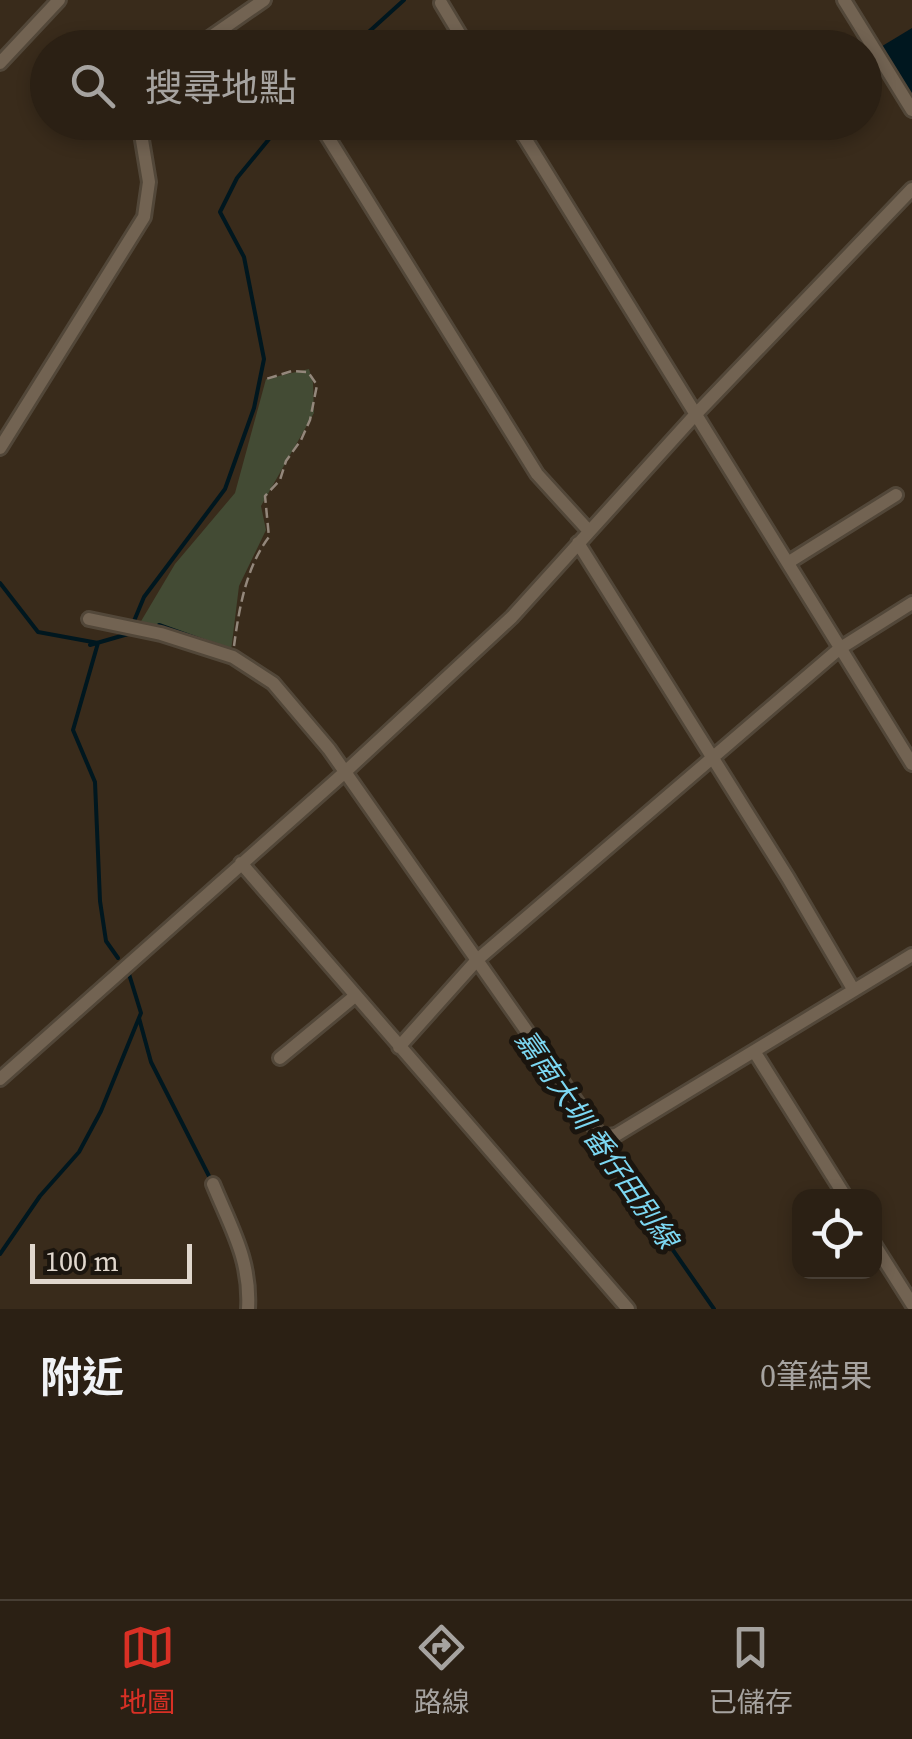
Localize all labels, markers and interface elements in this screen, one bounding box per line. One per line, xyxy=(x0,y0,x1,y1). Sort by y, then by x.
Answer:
search box xyxy=(30,30,882,140)
icon: search xyxy=(65,58,120,113)
text: 搜尋地點 xyxy=(145,62,297,114)
water label: 嘉南大圳 番仔田別線 xyxy=(507,1022,688,1258)
map controls xyxy=(792,1189,882,1279)
button: locate xyxy=(792,1189,882,1279)
scale bar xyxy=(30,1239,192,1284)
text: 100 m xyxy=(45,1242,119,1280)
text: 附近 xyxy=(40,1348,124,1406)
text: 0筆結果 xyxy=(760,1354,872,1398)
tab: 地圖 xyxy=(119,1620,175,1721)
tab: 路線 xyxy=(414,1620,470,1721)
tab: 已儲存 xyxy=(709,1620,793,1721)

